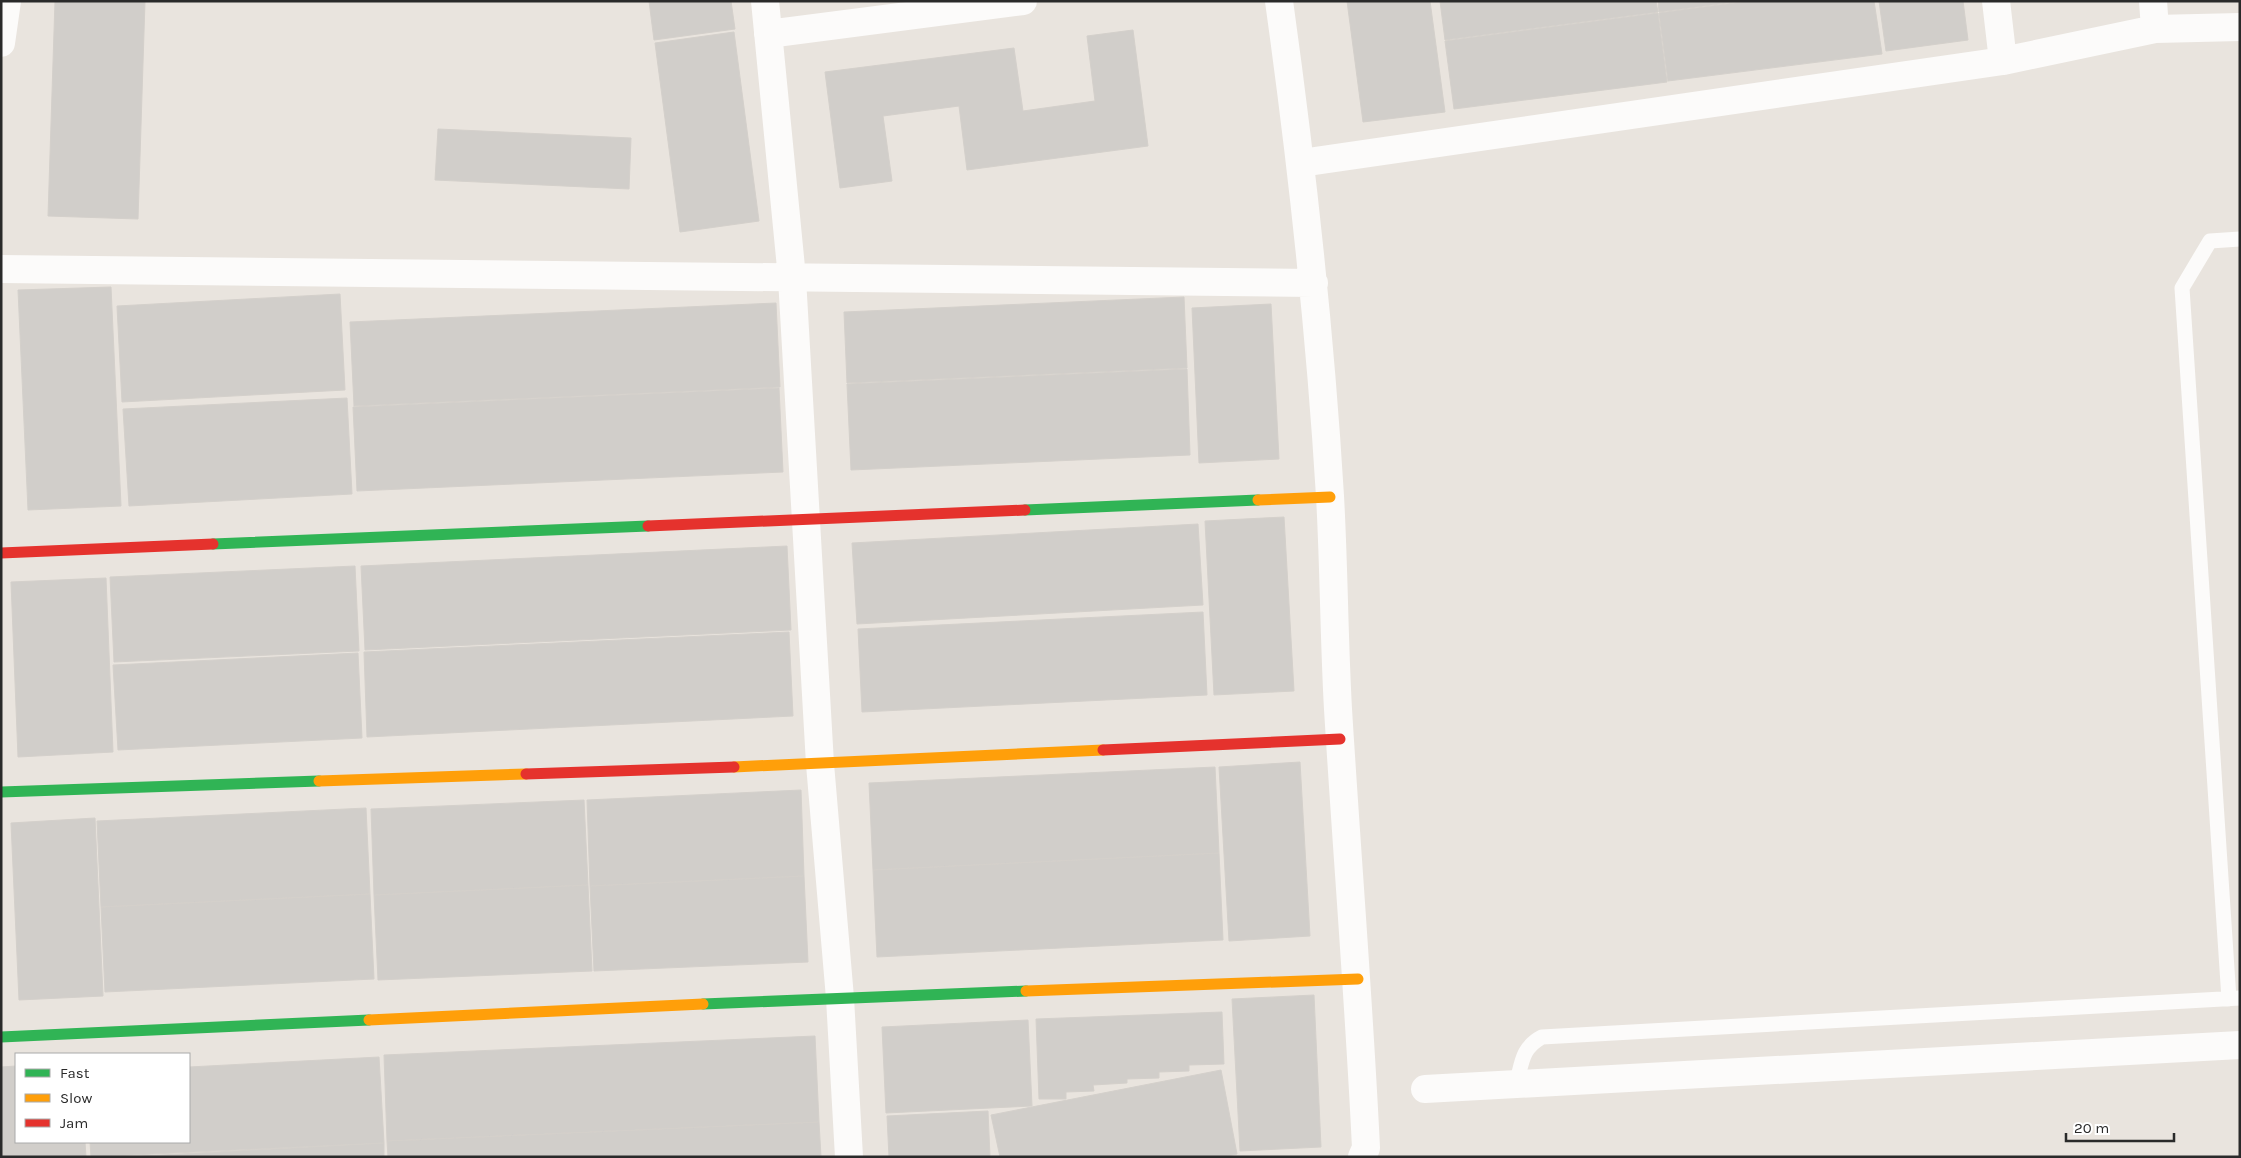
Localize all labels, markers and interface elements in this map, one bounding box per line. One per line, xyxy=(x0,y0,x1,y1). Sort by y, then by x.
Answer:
legend xyxy=(15,1053,190,1143)
text: Fast xyxy=(60,1064,90,1082)
text: Slow xyxy=(60,1089,92,1107)
scale bar xyxy=(2066,1110,2174,1142)
text: Jam xyxy=(60,1114,88,1132)
text: 20 m xyxy=(2074,1119,2109,1137)

